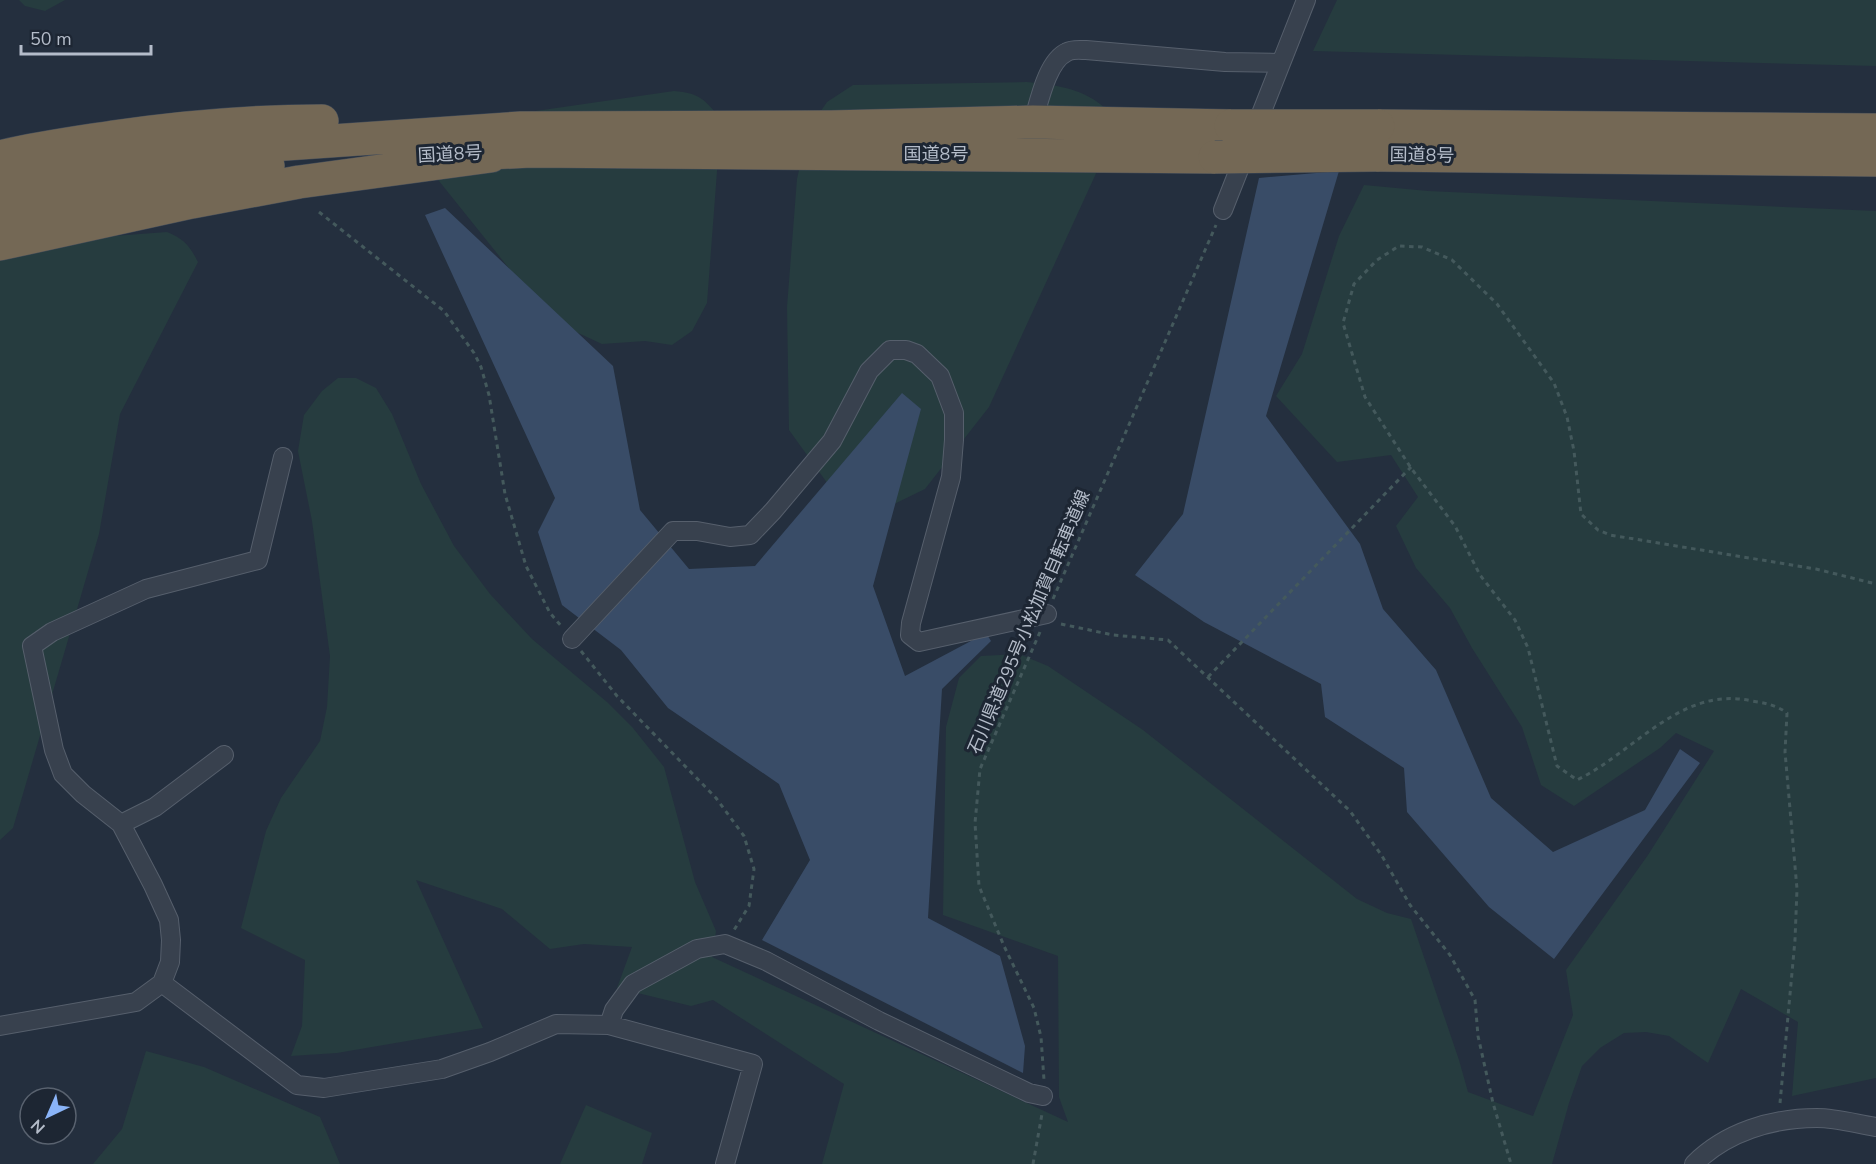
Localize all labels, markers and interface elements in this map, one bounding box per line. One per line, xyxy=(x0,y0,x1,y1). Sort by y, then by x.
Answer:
scale bar xyxy=(21,18,152,56)
text: 50 m xyxy=(30,27,72,51)
street label: 国道8号 xyxy=(417,140,483,168)
street label: 国道8号 xyxy=(904,142,968,166)
street label: 国道8号 xyxy=(1389,142,1455,168)
street label: 石川県道295号小松加賀自転車道線 xyxy=(962,486,1096,758)
north arrow xyxy=(18,1086,78,1146)
text: N xyxy=(26,1114,50,1138)

